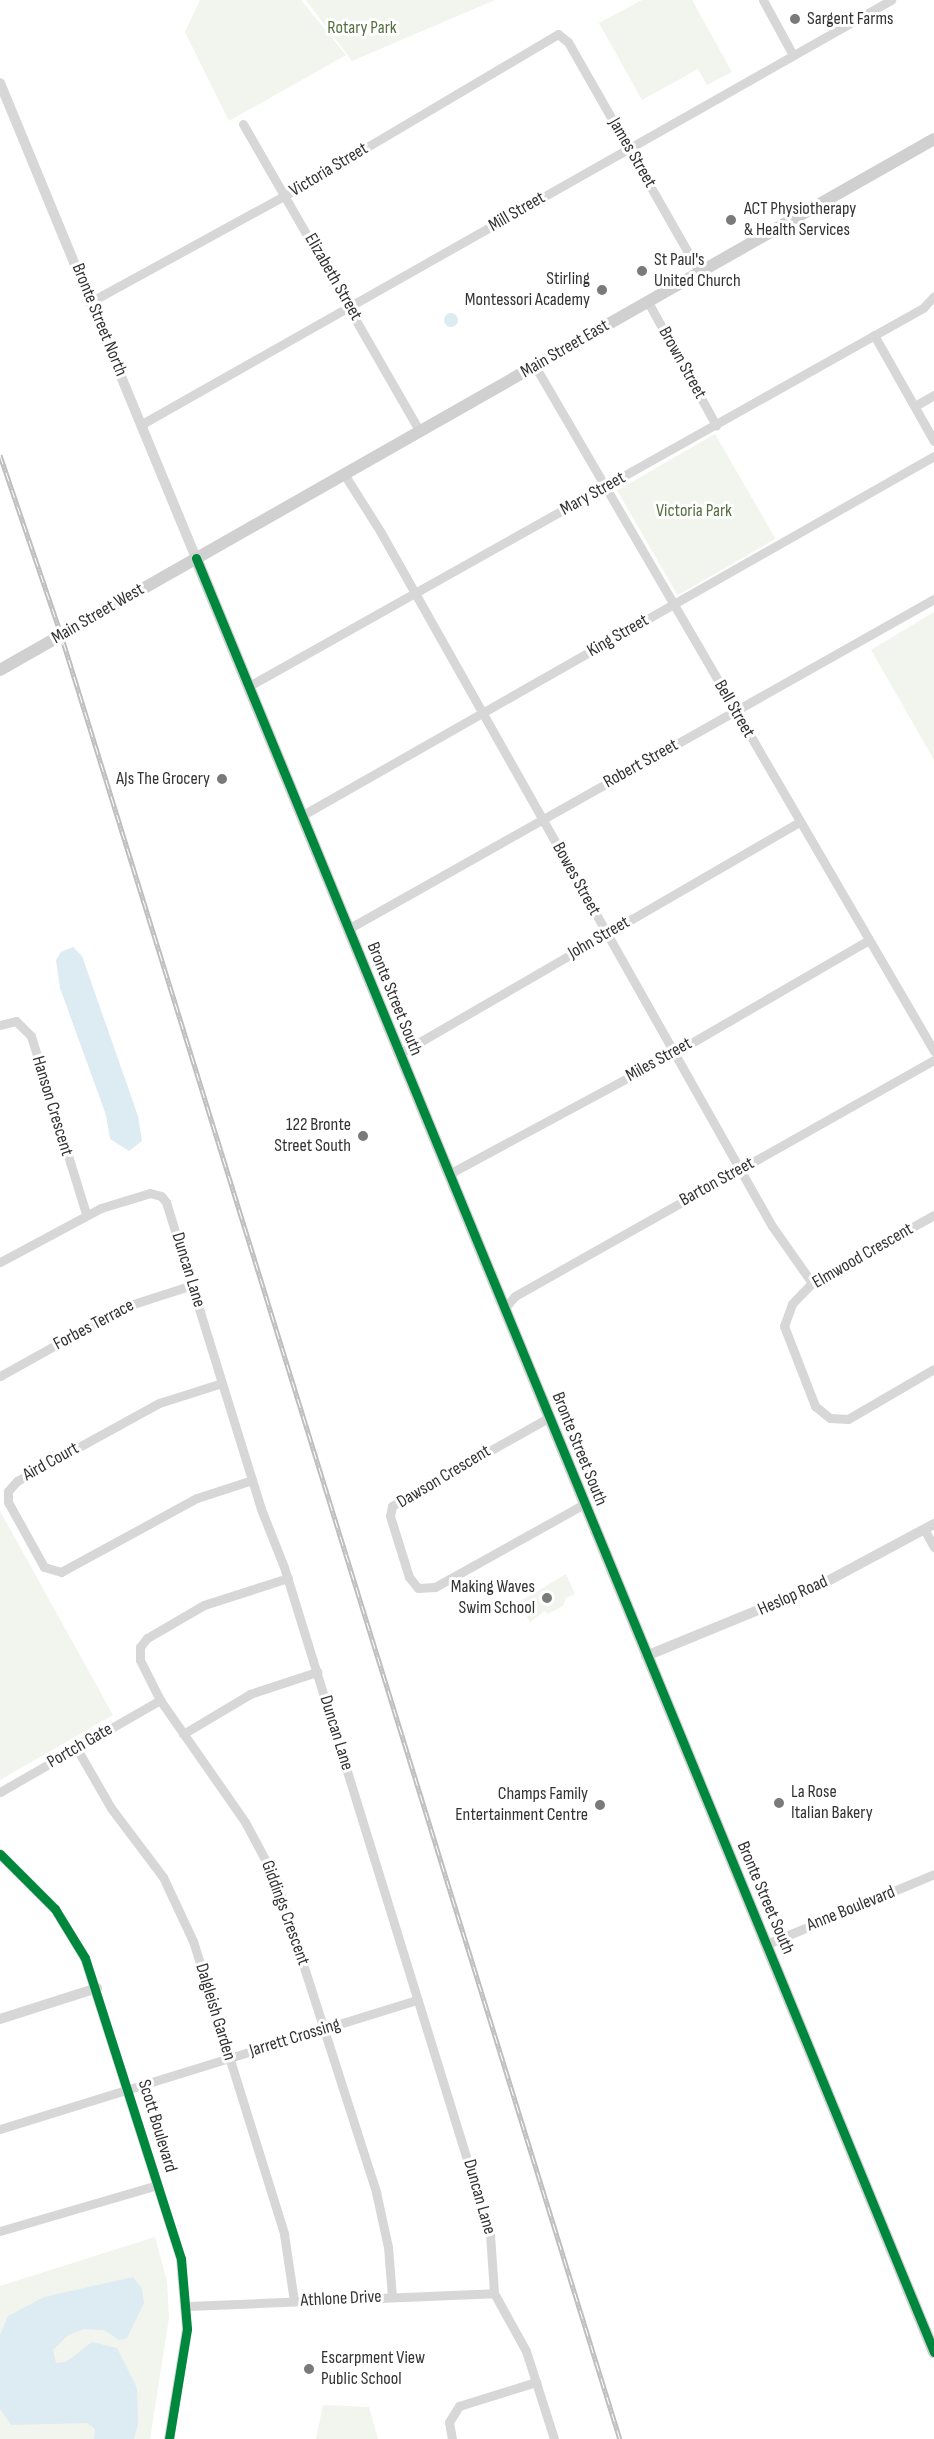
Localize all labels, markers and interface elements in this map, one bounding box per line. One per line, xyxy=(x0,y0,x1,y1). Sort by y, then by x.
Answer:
place label: Sargent Farms xyxy=(807,8,893,30)
marker: Sargent Farms xyxy=(788,12,802,26)
park label: Rotary Park xyxy=(327,17,397,39)
street label: James Street xyxy=(603,114,661,192)
street label: Victoria Street xyxy=(286,138,372,202)
street label: Mill Street xyxy=(485,187,549,237)
place label: ACT Physiotherapy & Health Services xyxy=(744,199,856,242)
marker: ACT Physiotherapy & Health Services xyxy=(722,211,740,229)
street label: Elizabeth Street xyxy=(300,230,366,324)
place label: St Paul's United Church xyxy=(654,250,741,292)
street label: Bronte Street North xyxy=(67,260,131,380)
marker: St Paul's United Church xyxy=(635,264,649,278)
place label: Stirling Montessori Academy xyxy=(465,269,590,312)
marker: Stirling Montessori Academy xyxy=(595,283,609,297)
street label: Main Street East xyxy=(517,315,613,383)
street label: Brown Street xyxy=(653,323,711,403)
street label: Mary Street xyxy=(557,467,629,521)
park label: Victoria Park xyxy=(656,500,732,522)
street label: Main Street West xyxy=(48,579,148,649)
street label: King Street xyxy=(583,610,653,662)
street label: Bell Street xyxy=(709,676,759,742)
street label: Robert Street xyxy=(600,735,682,793)
place label: AJs The Grocery xyxy=(116,768,210,790)
marker: AJs The Grocery xyxy=(215,772,229,786)
street label: Bowes Street xyxy=(547,839,605,919)
street label: John Street xyxy=(564,912,634,964)
street label: Bronte Street South xyxy=(361,939,427,1059)
street label: Miles Street xyxy=(622,1033,696,1087)
street label: Hanson Crescent xyxy=(27,1053,77,1159)
place label: 122 Bronte Street South xyxy=(274,1115,351,1158)
marker: 122 Bronte Street South xyxy=(356,1129,370,1143)
street label: Barton Street xyxy=(676,1153,758,1211)
street label: Elmwood Crescent xyxy=(809,1219,917,1293)
street label: Duncan Lane xyxy=(166,1230,210,1310)
street label: Forbes Terrace xyxy=(50,1295,138,1355)
street label: Bronte Street South xyxy=(546,1389,612,1509)
street label: Aird Court xyxy=(19,1438,83,1486)
street label: Dawson Crescent xyxy=(393,1441,495,1513)
street label: Heslop Road xyxy=(755,1571,831,1621)
place label: Making Waves Swim School xyxy=(451,1577,535,1620)
marker: Making Waves Swim School xyxy=(540,1591,554,1605)
street label: Duncan Lane xyxy=(314,1693,358,1773)
street label: Portch Gate xyxy=(43,1719,117,1773)
place label: La Rose Italian Bakery xyxy=(791,1782,873,1824)
place label: Champs Family Entertainment Centre xyxy=(455,1784,588,1826)
marker: La Rose Italian Bakery xyxy=(772,1796,786,1810)
marker: Champs Family Entertainment Centre xyxy=(593,1798,607,1812)
street label: Bronte Street South xyxy=(732,1838,798,1958)
street label: Giddings Crescent xyxy=(256,1858,314,1968)
street label: Anne Boulevard xyxy=(804,1882,898,1936)
street label: Dalgleish Garden xyxy=(190,1961,240,2063)
street label: Jarrett Crossing xyxy=(247,2014,343,2062)
street label: Scott Boulevard xyxy=(133,2077,181,2175)
street label: Duncan Lane xyxy=(458,2157,500,2237)
street label: Athlone Drive xyxy=(300,2286,382,2312)
place label: Escarpment View Public School xyxy=(321,2348,425,2390)
marker: Escarpment View Public School xyxy=(302,2362,316,2376)

